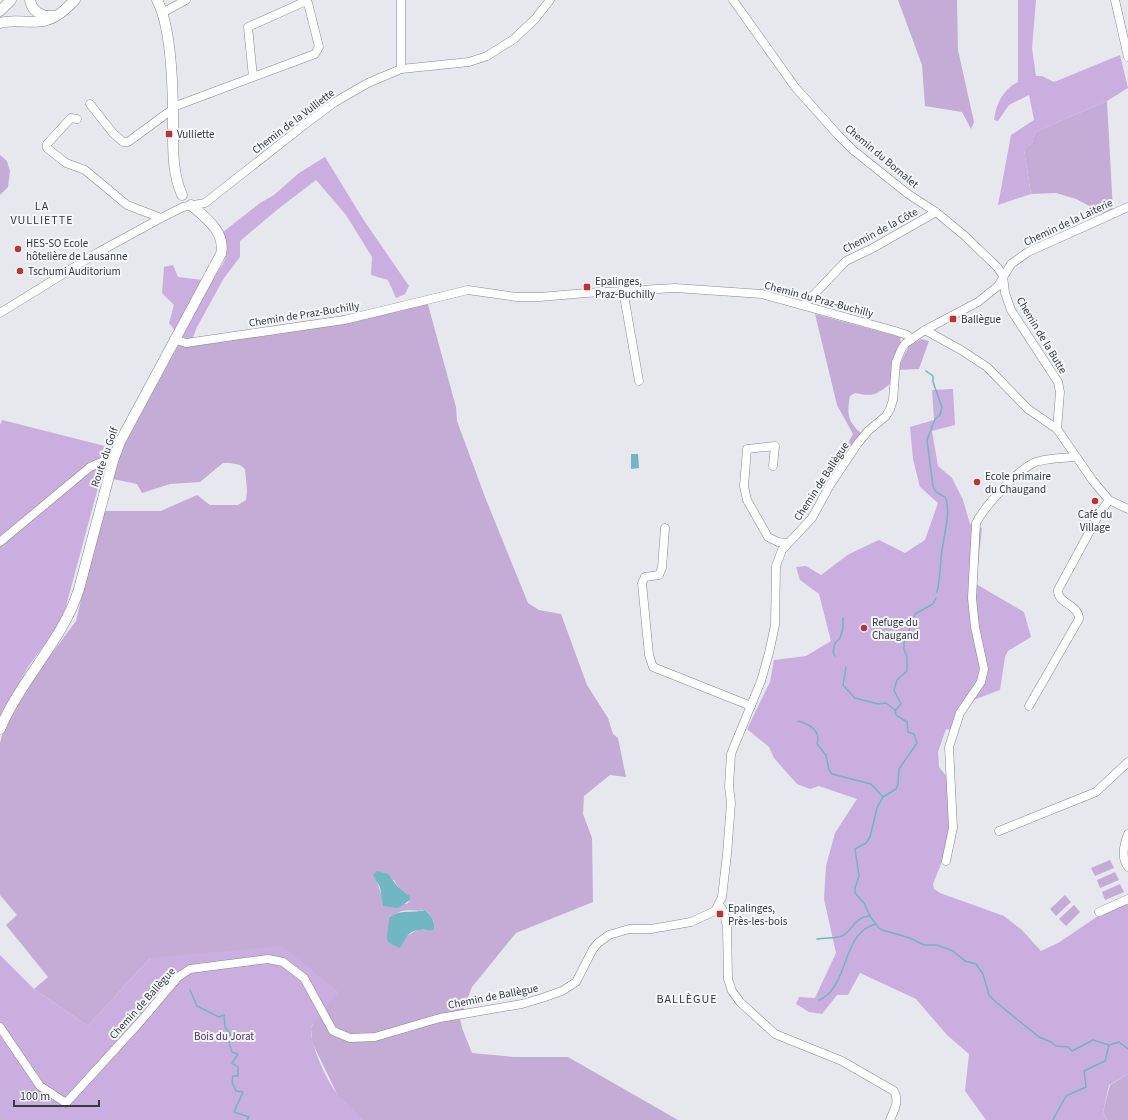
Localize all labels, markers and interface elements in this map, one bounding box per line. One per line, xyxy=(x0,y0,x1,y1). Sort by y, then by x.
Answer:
street label: Chemin de la Vulliette xyxy=(249,85,338,157)
street label: Chemin du Bornalet xyxy=(842,121,922,192)
place label: Vulliette xyxy=(177,127,215,142)
marker: Vulliette xyxy=(164,129,174,139)
street label: Chemin de la Laiterie xyxy=(1021,195,1116,250)
district label: LA VULLIETTE xyxy=(10,198,74,229)
street label: Chemin de la Côte xyxy=(840,204,921,257)
place label: HES-SO Ecole hôtelière de Lausanne xyxy=(26,236,128,264)
marker: HES-SO Ecole hôtelière de Lausanne xyxy=(13,244,23,254)
place label: Tschumi Auditorium xyxy=(28,264,121,279)
marker: Tschumi Auditorium xyxy=(15,266,25,276)
place label: Epalinges, Praz-Buchilly xyxy=(595,274,655,302)
street label: Chemin du Praz-Buchilly xyxy=(763,278,875,321)
marker: Epalinges, Praz-Buchilly xyxy=(582,282,592,292)
street label: Chemin de la Butte xyxy=(1013,294,1071,377)
street label: Chemin de Praz-Buchilly xyxy=(248,298,360,331)
place label: Ballègue xyxy=(961,312,1001,327)
marker: Ballègue xyxy=(948,314,958,324)
street label: Route du Golf xyxy=(87,424,122,489)
street label: Chemin de Ballègue xyxy=(790,438,853,524)
place label: Ecole primaire du Chaugand xyxy=(985,469,1052,497)
marker: Ecole primaire du Chaugand xyxy=(972,477,982,487)
marker: Café du Village xyxy=(1090,496,1100,506)
place label: Café du Village xyxy=(1078,507,1112,535)
place label: Refuge du Chaugand xyxy=(872,615,919,643)
marker: Refuge du Chaugand xyxy=(859,623,869,633)
place label: Epalinges, Près-les-bois xyxy=(728,901,788,929)
marker: Epalinges, Près-les-bois xyxy=(715,909,725,919)
street label: Chemin de Ballègue xyxy=(106,964,179,1042)
street label: Chemin de Ballègue xyxy=(447,980,540,1013)
district label: BALLÈGUE xyxy=(656,991,718,1008)
park label: Bois du Jorat xyxy=(194,1029,254,1044)
scale bar xyxy=(14,1082,99,1108)
text: 100 m xyxy=(20,1088,50,1105)

